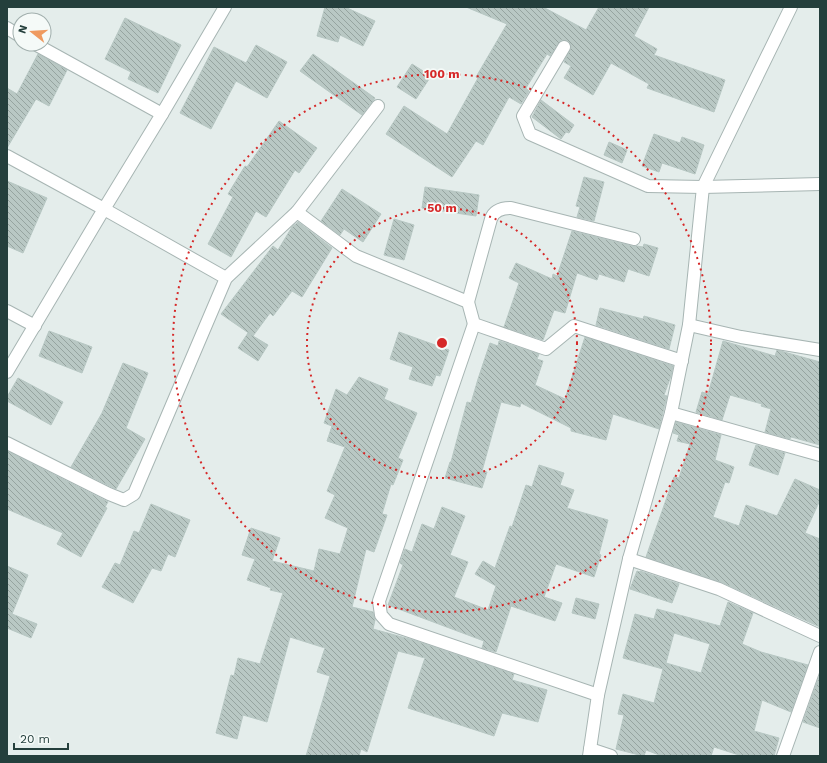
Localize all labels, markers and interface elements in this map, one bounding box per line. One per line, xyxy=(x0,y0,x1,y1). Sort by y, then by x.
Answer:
north arrow xyxy=(12,12,52,52)
text: N xyxy=(16,23,30,35)
text: 100 m xyxy=(424,67,460,81)
text: 50 m xyxy=(427,201,457,215)
centre of rings xyxy=(435,336,449,350)
scale bar xyxy=(14,725,68,751)
text: 20 m xyxy=(20,732,50,746)

